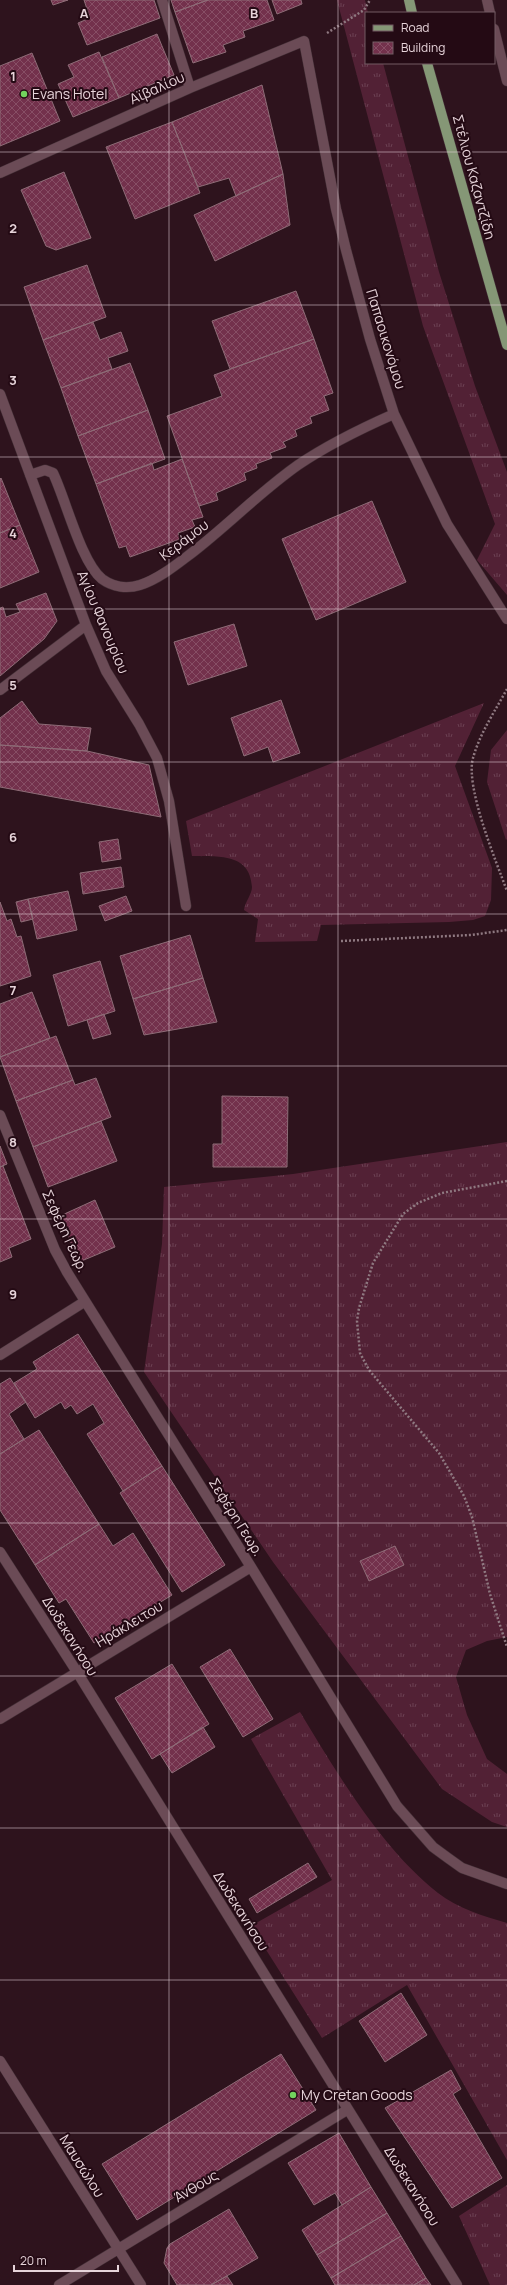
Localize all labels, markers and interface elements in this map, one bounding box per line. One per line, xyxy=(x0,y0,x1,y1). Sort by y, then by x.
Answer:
text: A xyxy=(80,4,89,22)
text: B xyxy=(250,4,258,22)
legend xyxy=(365,12,495,64)
text: Road xyxy=(401,19,429,36)
text: Building xyxy=(401,39,445,56)
text: 1 xyxy=(10,67,16,85)
street label: Αϊβαλίου xyxy=(126,67,187,108)
place label: Evans Hotel xyxy=(32,84,108,103)
marker: Evans Hotel xyxy=(19,89,29,99)
street label: Στέλιου Καζαντζίδη xyxy=(449,112,500,241)
text: 2 xyxy=(9,219,17,237)
street label: Παπαοικονόμου xyxy=(362,287,411,391)
text: 3 xyxy=(9,371,17,389)
street label: Κεράμου xyxy=(155,515,212,564)
text: 4 xyxy=(9,524,17,542)
street label: Αγίου Φανουρίου xyxy=(73,567,134,676)
text: 5 xyxy=(9,676,17,694)
text: 6 xyxy=(9,828,17,846)
text: 7 xyxy=(10,981,17,999)
text: 8 xyxy=(9,1133,17,1151)
street label: Σεφέρη Γεωρ. xyxy=(38,1186,93,1275)
text: 9 xyxy=(9,1285,17,1303)
street label: Σεφέρη Γεωρ. xyxy=(205,1474,268,1559)
street label: Δωδεκανήσου xyxy=(38,1592,103,1679)
street label: Ηράκλειτου xyxy=(91,1596,166,1651)
street label: Δωδεκανήσου xyxy=(209,1867,274,1954)
place label: My Cretan Goods xyxy=(301,2085,413,2104)
marker: My Cretan Goods xyxy=(288,2090,298,2100)
street label: Μαυσώλου xyxy=(56,2131,109,2201)
street label: Δωδεκανήσου xyxy=(380,2142,445,2229)
street label: Άνθους xyxy=(170,2165,222,2206)
scale bar xyxy=(14,2247,118,2273)
text: 20 m xyxy=(20,2252,47,2269)

